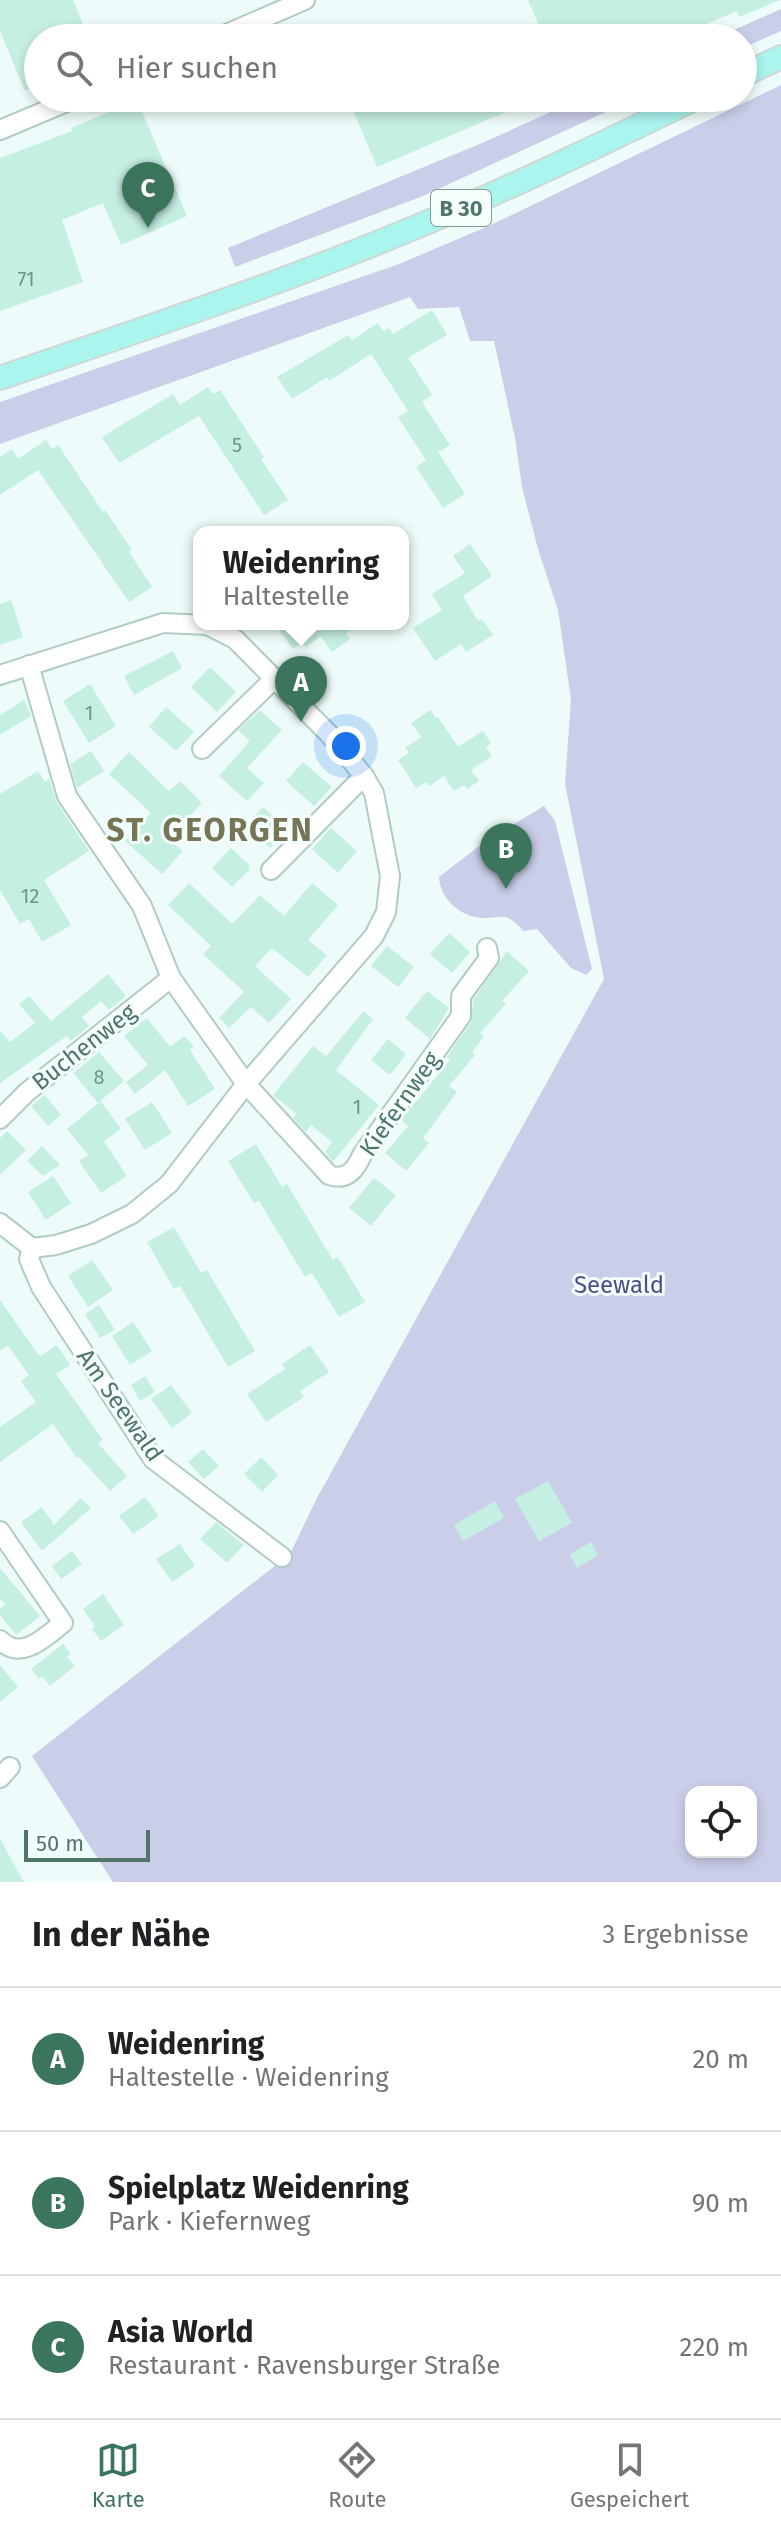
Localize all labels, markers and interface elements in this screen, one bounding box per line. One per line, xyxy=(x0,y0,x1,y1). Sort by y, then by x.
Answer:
search box xyxy=(24,24,757,112)
icon: search xyxy=(52,46,96,90)
text: Hier suchen xyxy=(116,50,278,86)
pin: C xyxy=(122,162,174,228)
road number: B 30 xyxy=(431,190,491,226)
house number: 71 xyxy=(17,267,35,291)
house number: 5 xyxy=(232,433,242,457)
popup xyxy=(193,526,409,630)
text: Weidenring xyxy=(223,545,379,581)
text: Haltestelle xyxy=(223,581,350,612)
pin: A xyxy=(275,656,327,722)
house number: 1 xyxy=(85,701,93,725)
your location xyxy=(326,726,366,766)
district label: ST. GEORGEN xyxy=(106,811,314,849)
pin: B xyxy=(480,823,532,889)
house number: 12 xyxy=(21,884,39,908)
street label: Buchenweg xyxy=(27,997,142,1096)
street label: Kiefernweg xyxy=(354,1046,446,1162)
house number: 8 xyxy=(93,1065,105,1089)
house number: 1 xyxy=(353,1095,361,1119)
park label: Seewald xyxy=(574,1271,664,1299)
street label: Am Seewald xyxy=(71,1343,169,1467)
map controls xyxy=(685,1786,757,1858)
button: locate xyxy=(685,1786,757,1858)
scale bar xyxy=(24,1826,150,1862)
text: 50 m xyxy=(36,1830,84,1857)
text: In der Nähe xyxy=(32,1914,210,1955)
text: 3 Ergebnisse xyxy=(602,1919,749,1950)
text: Weidenring xyxy=(108,2026,264,2062)
text: A xyxy=(50,2044,66,2075)
text: 20 m xyxy=(692,2044,749,2075)
text: Haltestelle · Weidenring xyxy=(108,2062,389,2093)
text: Spielplatz Weidenring xyxy=(108,2170,409,2206)
text: B xyxy=(50,2188,66,2219)
text: 90 m xyxy=(692,2188,749,2219)
text: Park · Kiefernweg xyxy=(108,2206,310,2237)
text: Asia World xyxy=(108,2314,254,2350)
text: C xyxy=(51,2332,65,2363)
text: 220 m xyxy=(680,2332,749,2363)
text: Restaurant · Ravensburger Straße xyxy=(108,2350,500,2381)
tab: Karte xyxy=(92,2438,145,2513)
tab: Route xyxy=(328,2438,386,2513)
tab: Gespeichert xyxy=(570,2438,689,2513)

